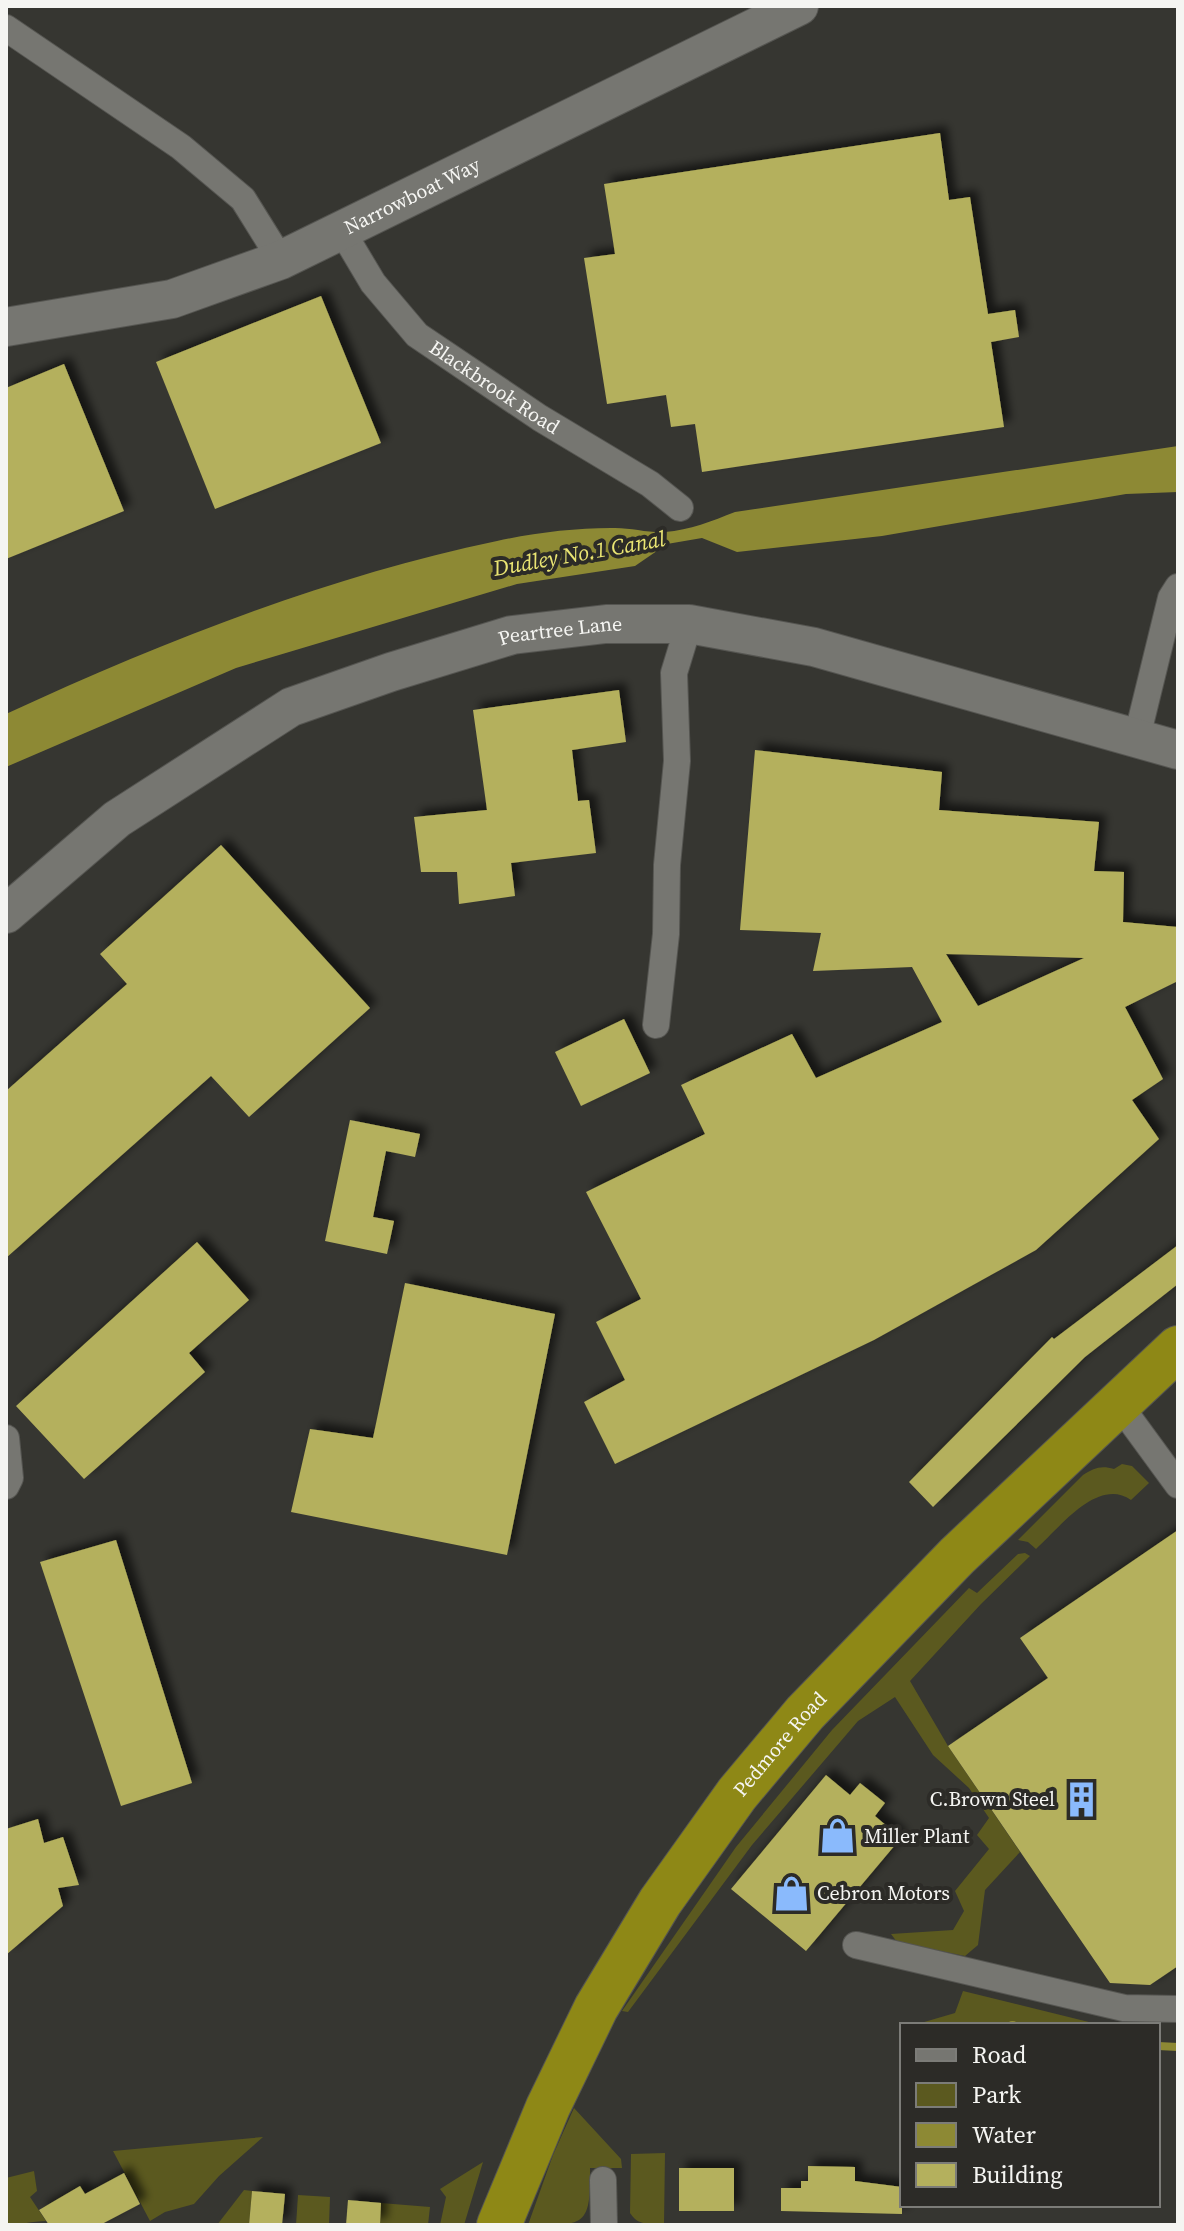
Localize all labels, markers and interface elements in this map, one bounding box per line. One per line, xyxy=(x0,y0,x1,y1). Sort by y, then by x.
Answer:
street label: Narrowboat Way xyxy=(339,150,486,241)
street label: Blackbrook Road xyxy=(424,333,565,441)
water label: Dudley No.1 Canal xyxy=(490,523,668,583)
street label: Peartree Lane xyxy=(495,609,622,652)
street label: Pedmore Road xyxy=(727,1685,833,1803)
building icon: C.Brown Steel xyxy=(1062,1780,1100,1818)
place label: C.Brown Steel xyxy=(930,1785,1055,1813)
shop icon: Miller Plant xyxy=(819,1817,857,1855)
place label: Miller Plant xyxy=(864,1822,970,1850)
shop icon: Cebron Motors xyxy=(772,1874,810,1912)
place label: Cebron Motors xyxy=(817,1879,950,1907)
legend xyxy=(900,2023,1160,2207)
text: Road xyxy=(972,2038,1027,2071)
text: Park xyxy=(972,2078,1022,2111)
text: Water xyxy=(972,2118,1036,2151)
text: Building xyxy=(972,2158,1063,2191)

